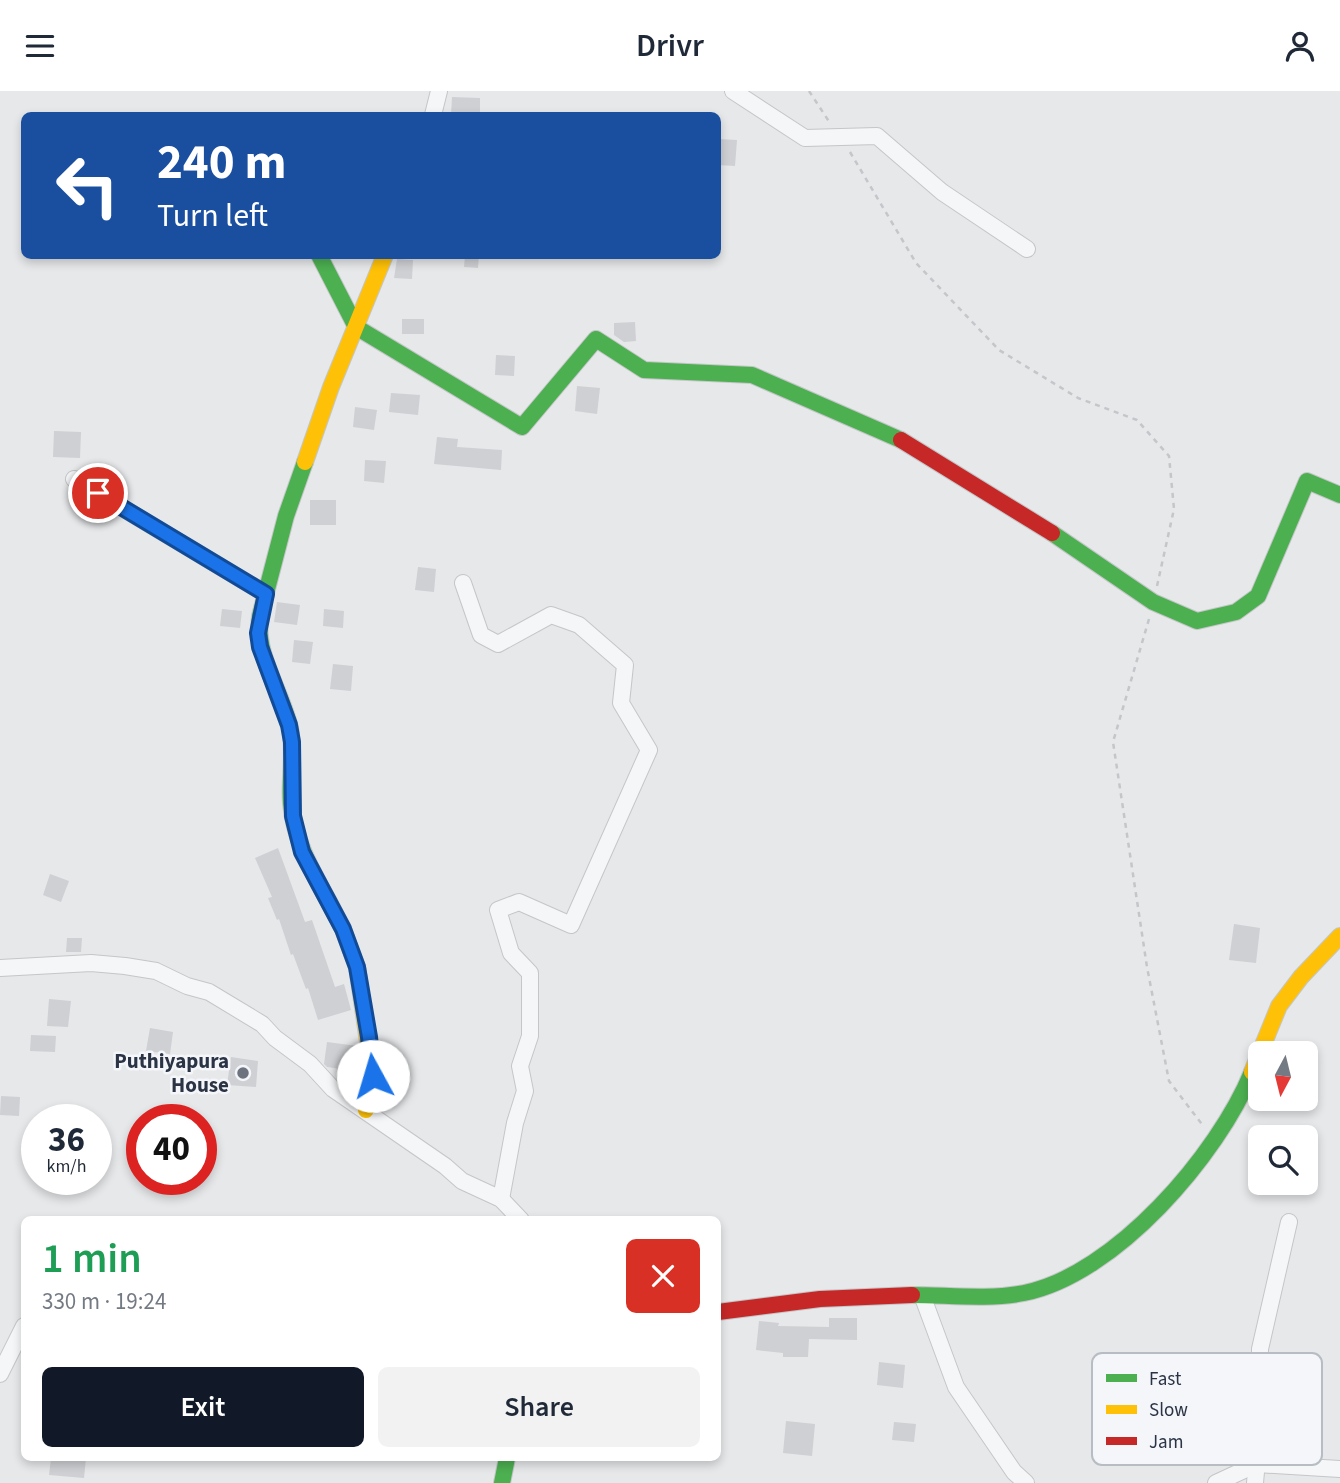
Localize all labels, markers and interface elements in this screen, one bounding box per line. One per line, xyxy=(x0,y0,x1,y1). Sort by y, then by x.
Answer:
text: Drivr xyxy=(636,23,704,69)
icon: menu xyxy=(21,27,59,65)
icon: person xyxy=(1281,27,1319,65)
text: 240 m xyxy=(157,128,286,198)
icon: left xyxy=(42,140,133,231)
text: Turn left xyxy=(157,193,268,239)
pin xyxy=(68,463,128,523)
icon: arrive xyxy=(79,474,117,512)
position arrow xyxy=(336,1039,410,1113)
north arrow xyxy=(1248,1041,1318,1111)
map controls xyxy=(1248,1041,1318,1195)
place label: Puthiyapura House xyxy=(114,1046,229,1100)
marker: Puthiyapura House xyxy=(235,1065,251,1081)
speed limit sign: 40 xyxy=(126,1104,217,1195)
text: 36 xyxy=(48,1115,85,1165)
button: search xyxy=(1248,1125,1318,1195)
text: km/h xyxy=(47,1154,86,1179)
text: 1 min xyxy=(42,1229,142,1289)
button: close xyxy=(626,1239,700,1313)
text: 330 m · 19:24 xyxy=(42,1285,166,1318)
legend xyxy=(1092,1353,1322,1465)
text: Fast xyxy=(1149,1366,1182,1393)
button: Exit xyxy=(42,1367,364,1447)
button: Share xyxy=(378,1367,700,1447)
text: Slow xyxy=(1149,1397,1188,1424)
text: Jam xyxy=(1149,1429,1183,1456)

